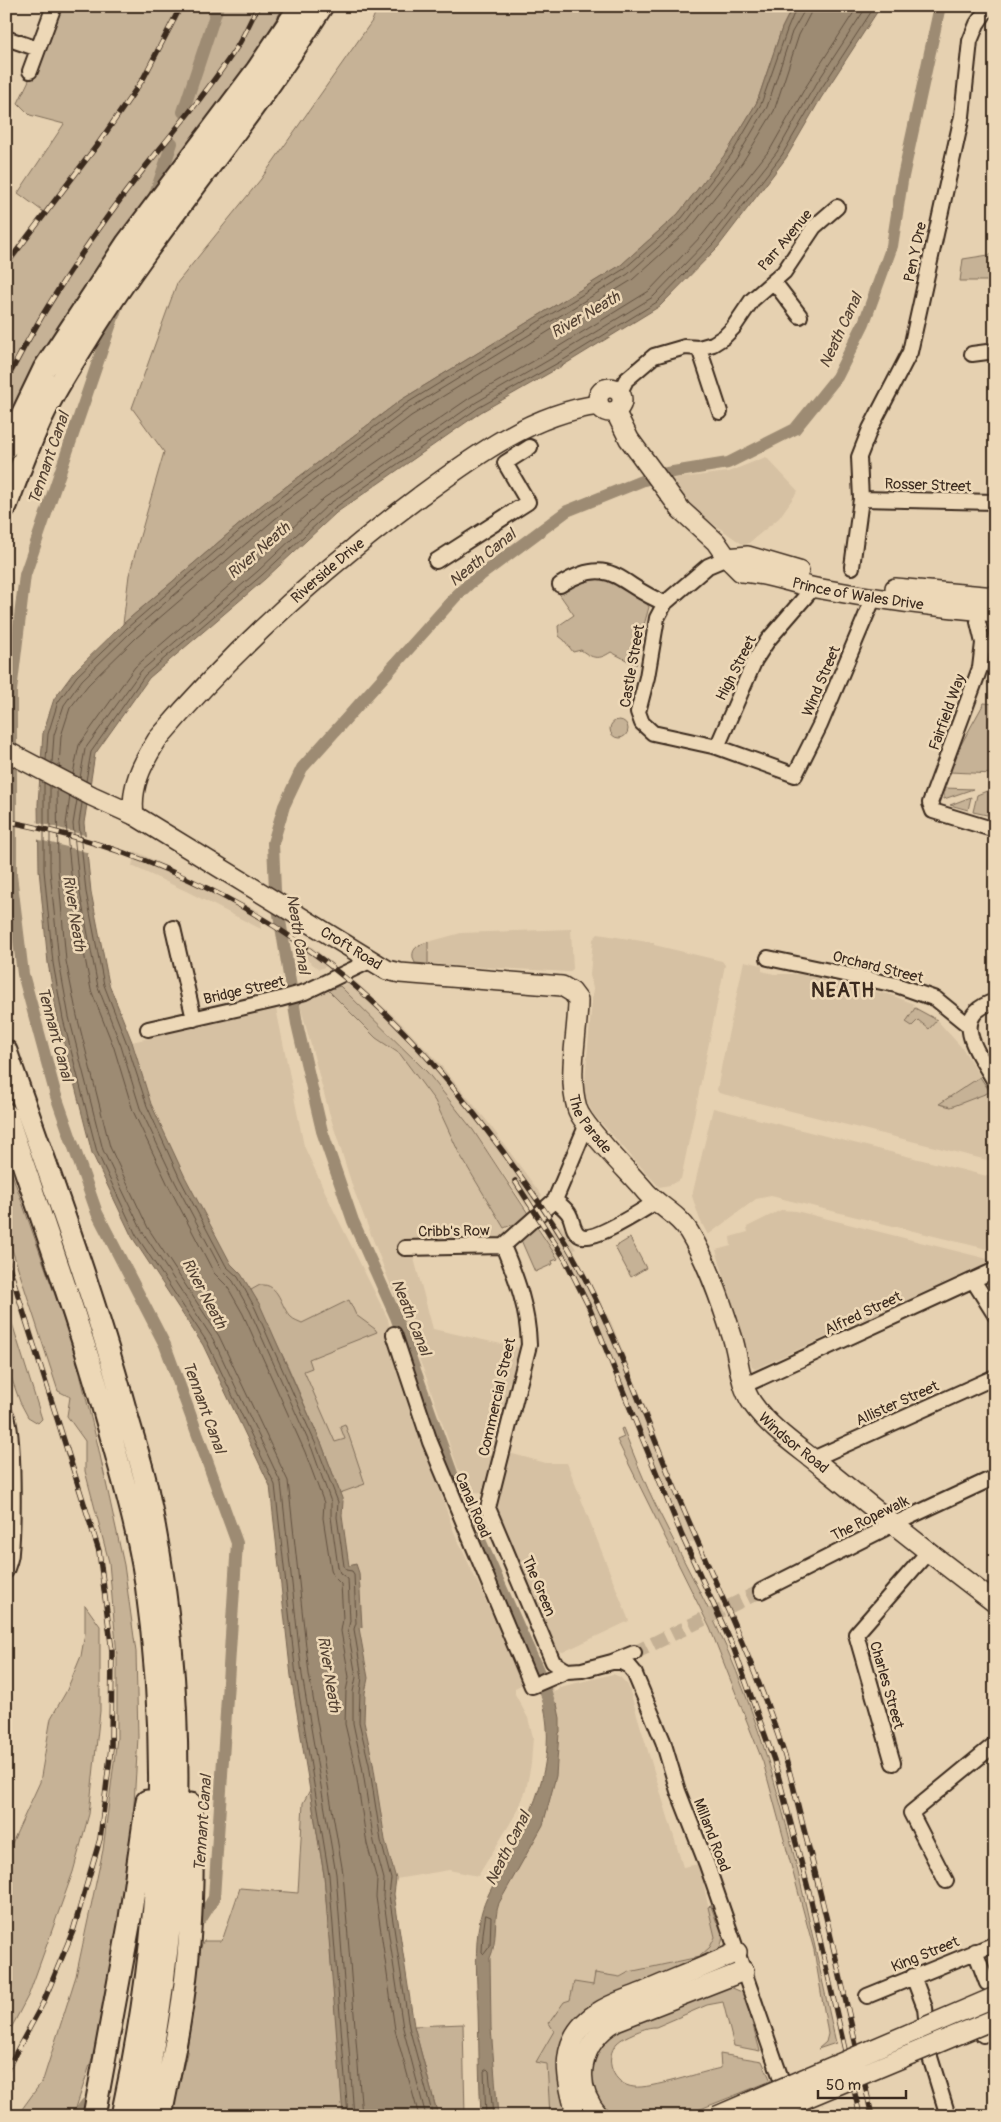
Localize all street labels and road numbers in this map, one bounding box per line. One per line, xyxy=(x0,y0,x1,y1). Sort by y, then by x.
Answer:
street label: Parr Avenue xyxy=(754,205,817,275)
street label: Pen Y Dre xyxy=(900,220,931,284)
street label: Rosser Street xyxy=(884,474,973,497)
street label: Riverside Drive xyxy=(287,534,369,608)
street label: Prince of Wales Drive xyxy=(790,574,925,615)
street label: Castle Street xyxy=(616,622,649,709)
street label: High Street xyxy=(712,632,761,704)
street label: Wind Street xyxy=(798,642,845,719)
street label: Fairfield Way xyxy=(925,671,970,753)
street label: Croft Road xyxy=(317,922,385,975)
street label: Orchard Street xyxy=(831,947,926,988)
street label: Bridge Street xyxy=(202,972,287,1009)
street label: The Parade xyxy=(564,1093,616,1158)
street label: Cribb's Row xyxy=(418,1221,490,1242)
street label: Alfred Street xyxy=(822,1287,906,1340)
street label: Commercial Street xyxy=(475,1335,521,1458)
street label: Allister Street xyxy=(853,1376,943,1430)
street label: Windsor Road xyxy=(754,1409,832,1478)
street label: Canal Road xyxy=(450,1470,495,1541)
street label: The Ropewalk xyxy=(828,1491,913,1545)
street label: The Green xyxy=(517,1553,560,1619)
street label: Charles Street xyxy=(865,1639,908,1732)
street label: Milland Road xyxy=(689,1796,734,1875)
street label: King Street xyxy=(888,1932,963,1977)

